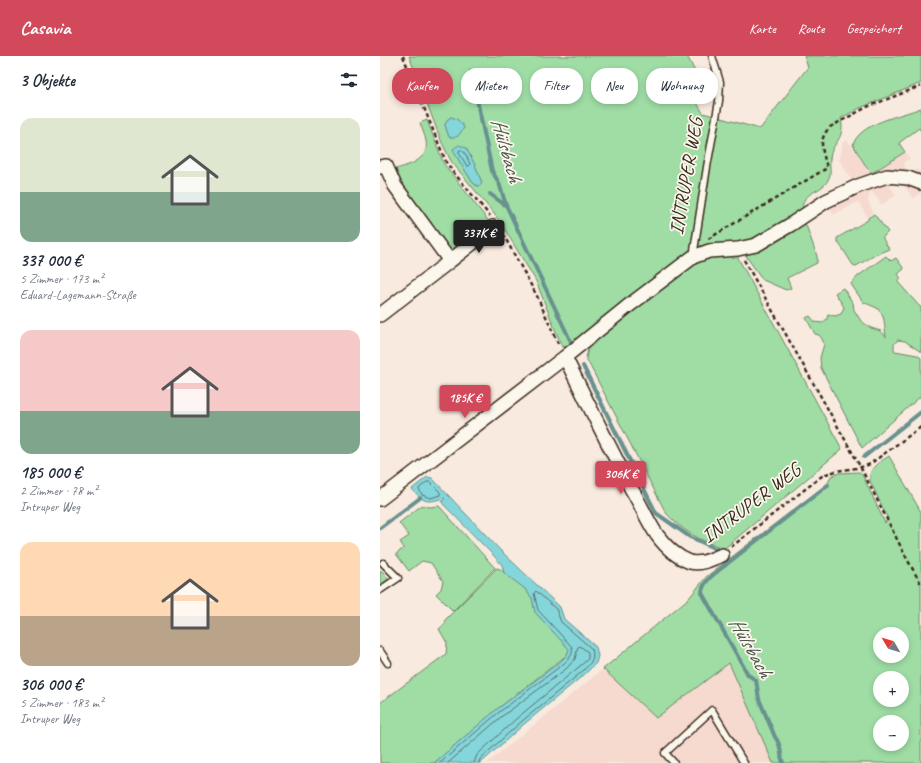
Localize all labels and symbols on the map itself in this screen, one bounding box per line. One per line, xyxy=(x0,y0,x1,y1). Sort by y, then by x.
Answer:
street label: INTRUPER WEG xyxy=(663,113,709,236)
water label: Hülsbach xyxy=(485,115,529,187)
pin: 337K € xyxy=(446,220,512,254)
pin: 185K € xyxy=(432,385,498,419)
street label: INTRUPER WEG xyxy=(696,456,808,549)
pin: 306K € xyxy=(588,461,654,495)
water label: Hülsbach xyxy=(723,612,779,683)
north arrow xyxy=(873,627,909,663)

